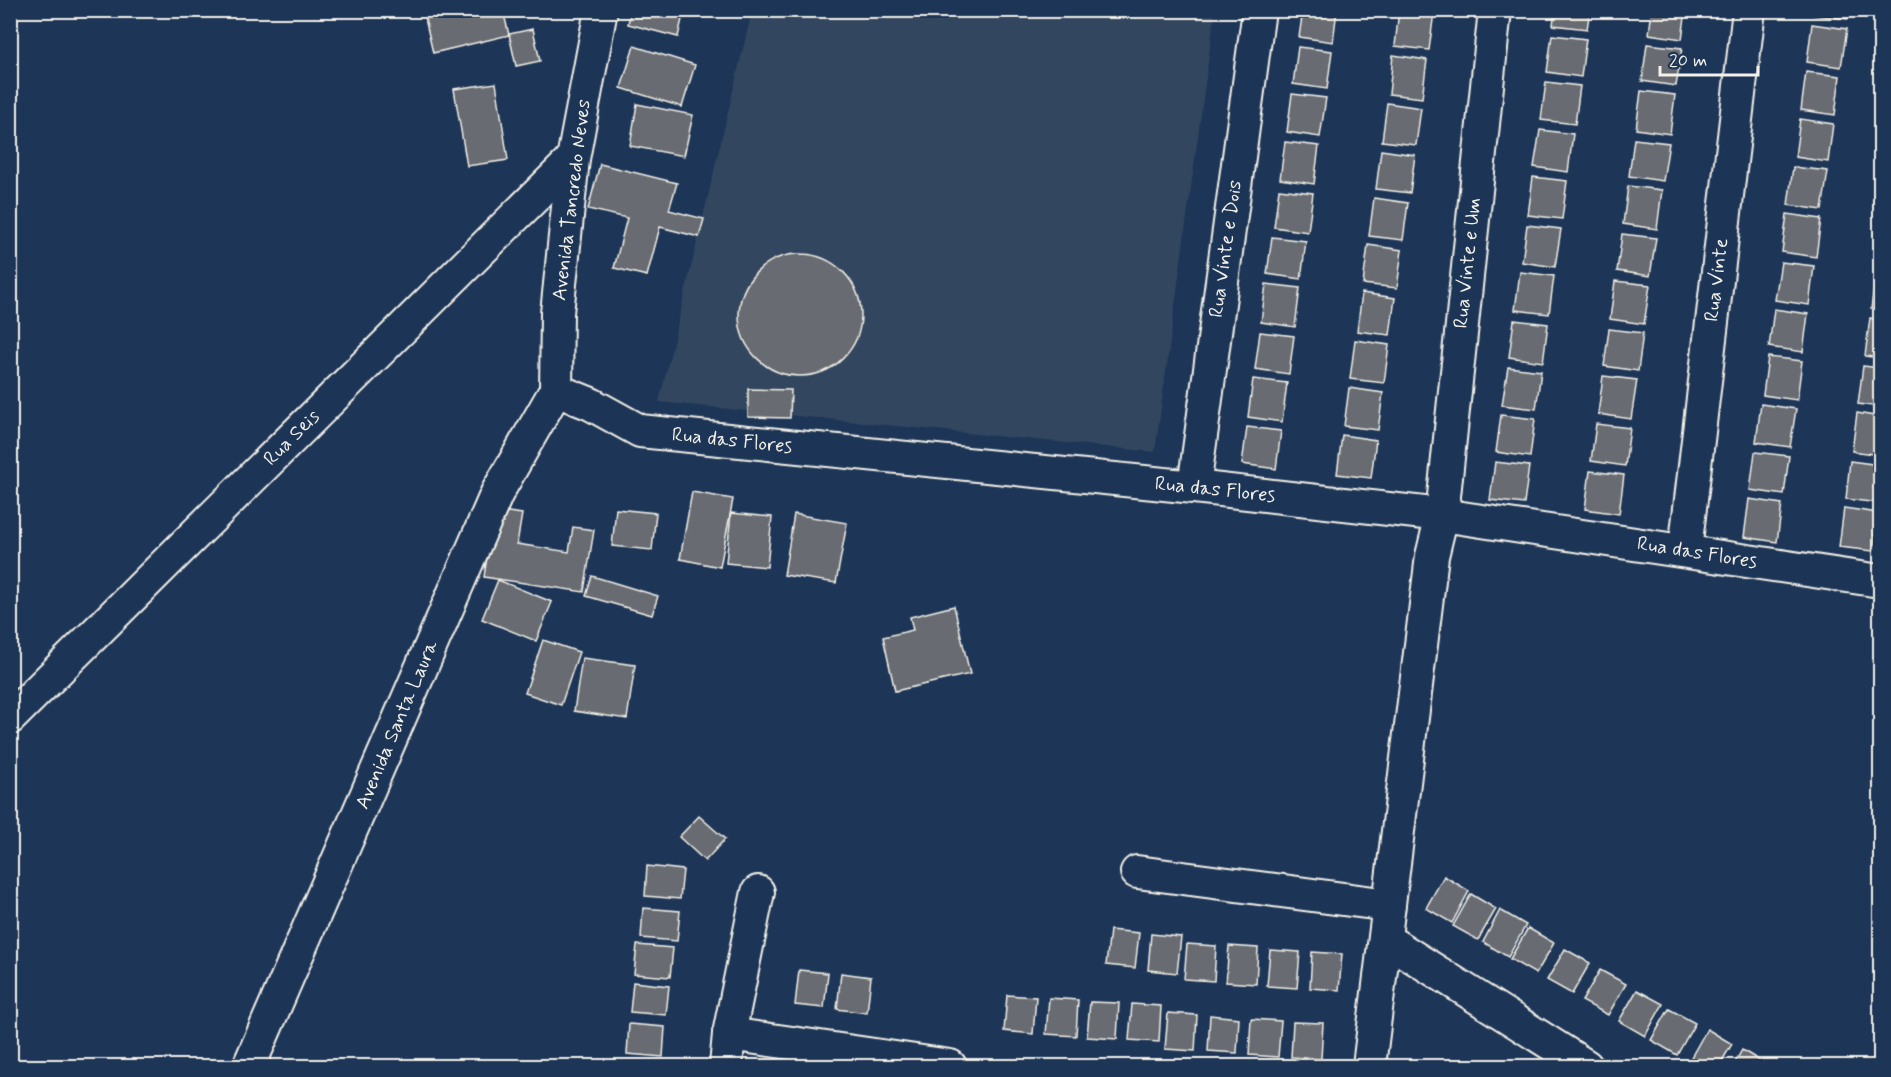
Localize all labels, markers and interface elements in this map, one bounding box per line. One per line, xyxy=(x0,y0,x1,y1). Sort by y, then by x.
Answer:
scale bar xyxy=(1660,39,1758,77)
text: 20 m xyxy=(1669,49,1707,73)
street label: Avenida Tancredo Neves xyxy=(546,98,598,302)
street label: Rua Vinte e Dois xyxy=(1203,178,1249,319)
street label: Rua Vinte e Um xyxy=(1448,196,1488,330)
street label: Rua Vinte xyxy=(1698,237,1736,323)
street label: Rua Seis xyxy=(258,404,326,472)
street label: Rua das Flores xyxy=(670,421,794,461)
street label: Rua das Flores xyxy=(1153,470,1277,510)
street label: Rua das Flores xyxy=(1635,530,1759,576)
street label: Avenida Santa Laura xyxy=(349,636,445,813)

